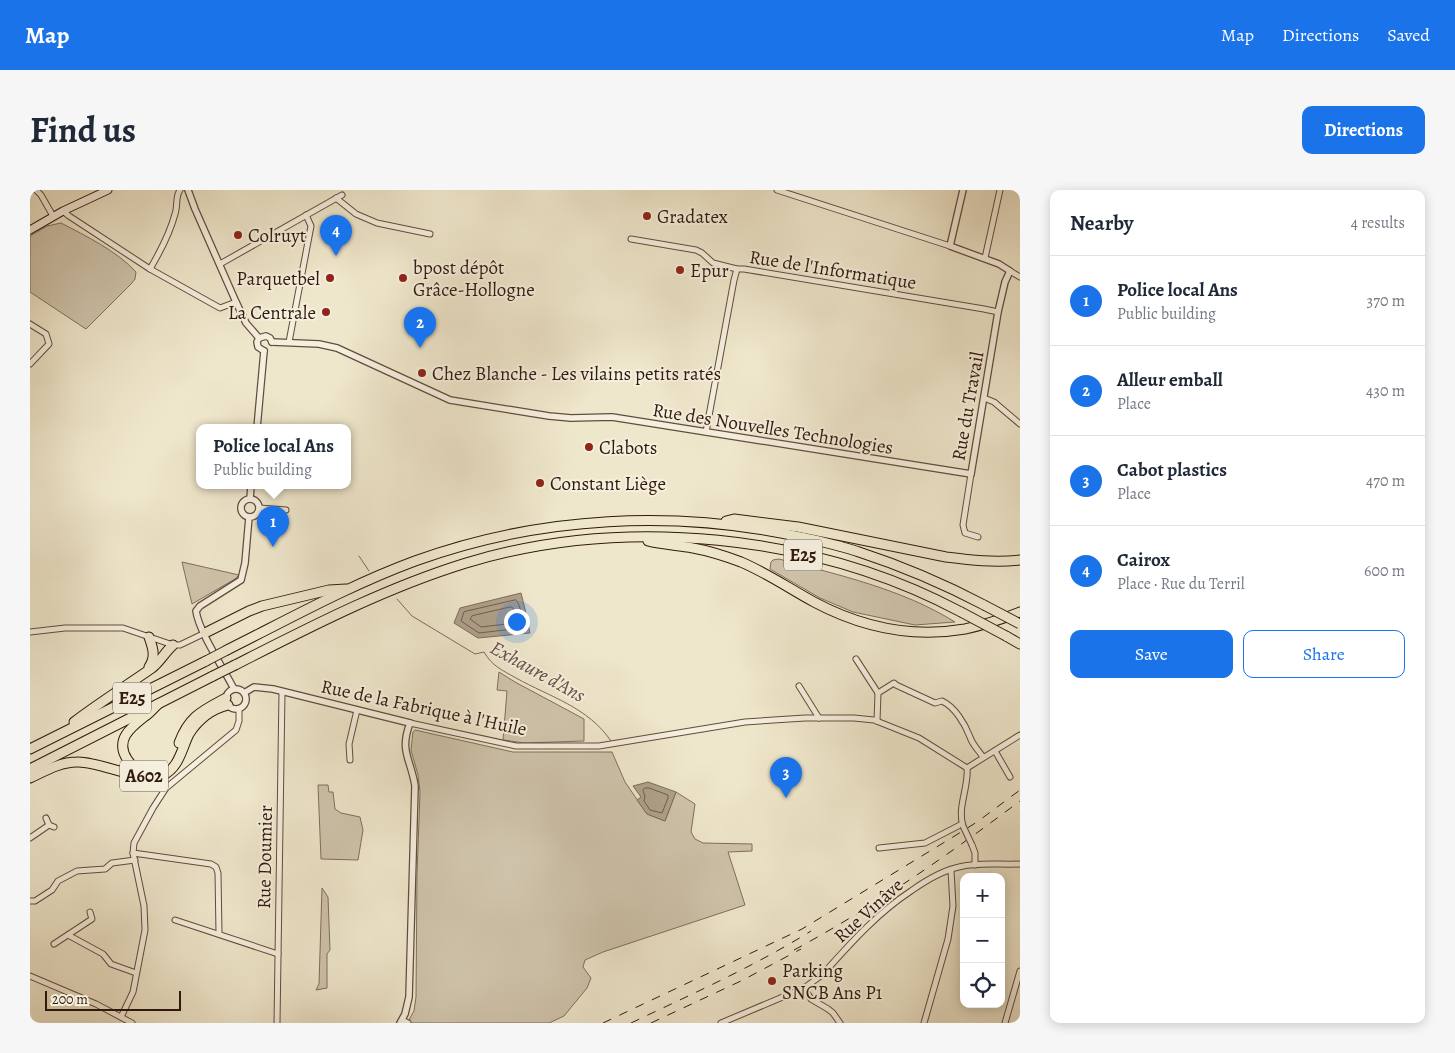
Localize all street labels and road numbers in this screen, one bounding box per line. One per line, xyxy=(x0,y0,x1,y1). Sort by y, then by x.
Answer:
street label: Rue de l'Informatique xyxy=(748,244,918,296)
street label: Rue du Travail xyxy=(946,349,990,463)
street label: Rue des Nouvelles Technologies xyxy=(651,397,895,461)
road number: E25 xyxy=(784,540,822,570)
street label: Rue de la Fabrique à l'Huile xyxy=(319,673,529,742)
road number: E25 xyxy=(113,682,151,714)
road number: A602 xyxy=(120,760,168,792)
street label: Rue Doumier xyxy=(251,805,279,909)
street label: Rue Vinâve xyxy=(828,873,909,949)

